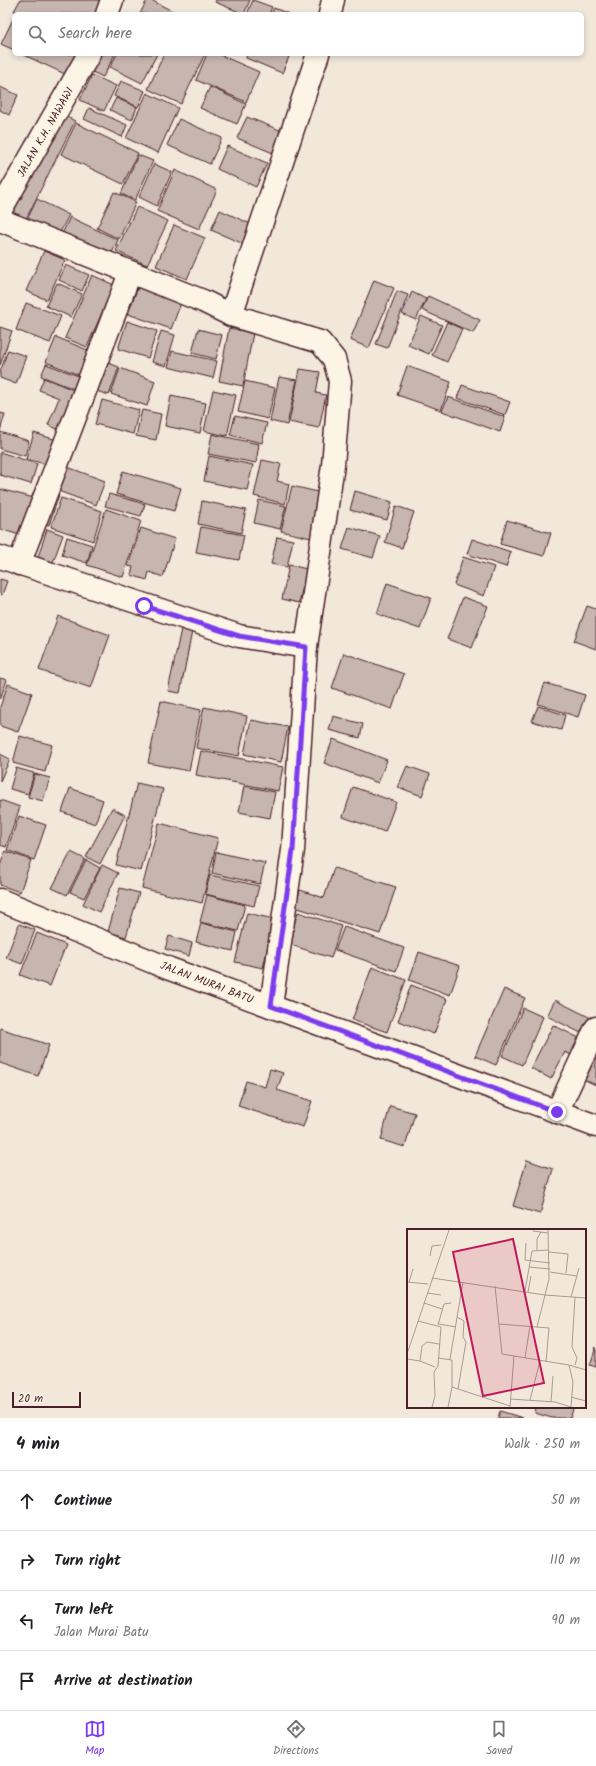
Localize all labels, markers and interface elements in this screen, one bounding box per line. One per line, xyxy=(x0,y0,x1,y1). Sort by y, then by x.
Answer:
search box xyxy=(12,12,584,56)
text: Search here xyxy=(58,22,132,46)
icon: search xyxy=(26,23,48,45)
street label: JALAN K.H. NAWAWI xyxy=(13,84,79,181)
route start xyxy=(135,597,153,615)
street label: JALAN MURAI BATU xyxy=(157,957,256,1009)
route end xyxy=(548,1103,566,1121)
inset map xyxy=(407,1229,586,1408)
scale bar xyxy=(12,1390,81,1409)
text: 20 m xyxy=(18,1390,43,1408)
text: 4 min xyxy=(16,1431,60,1458)
text: Walk · 250 m xyxy=(504,1434,580,1455)
text: Continue xyxy=(54,1489,112,1513)
icon: ahead xyxy=(16,1490,38,1512)
text: 50 m xyxy=(551,1490,580,1511)
text: Turn right xyxy=(54,1549,121,1573)
icon: right xyxy=(16,1550,38,1572)
text: 110 m xyxy=(550,1550,580,1571)
text: Turn left xyxy=(54,1598,114,1622)
icon: left xyxy=(16,1610,38,1632)
text: 90 m xyxy=(552,1610,580,1631)
text: Jalan Murai Batu xyxy=(54,1622,148,1643)
text: Arrive at destination xyxy=(54,1669,193,1693)
icon: arrive xyxy=(16,1670,38,1692)
tab: Map xyxy=(84,1718,106,1760)
tab: Directions xyxy=(273,1718,319,1760)
tab: Saved xyxy=(486,1718,512,1760)

